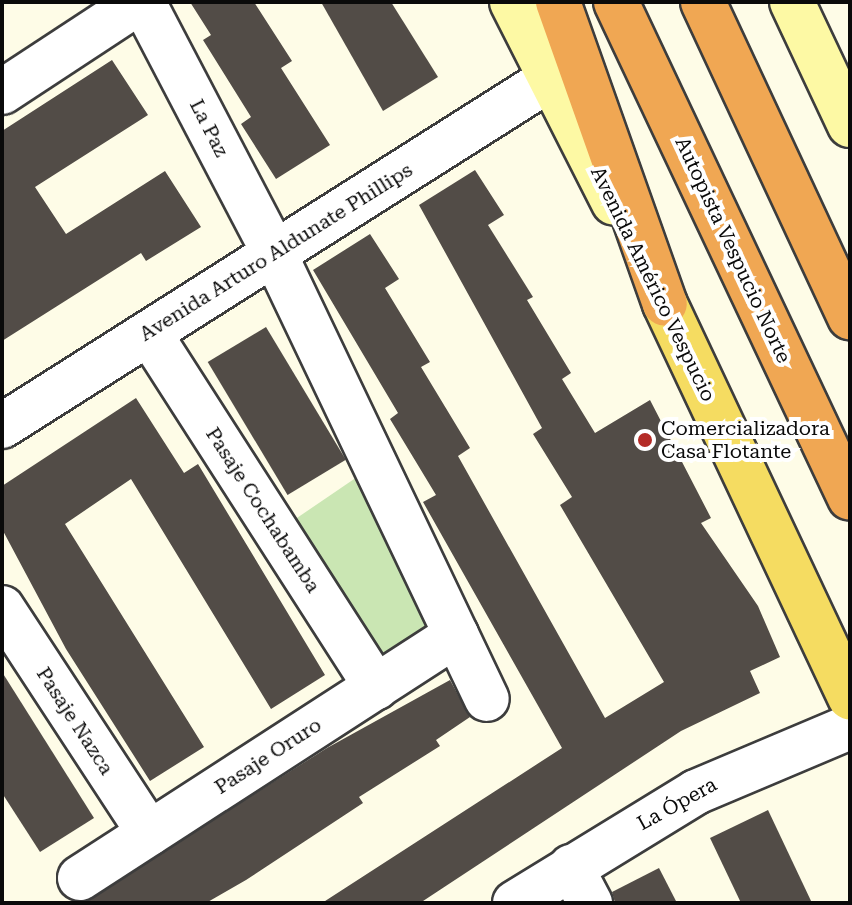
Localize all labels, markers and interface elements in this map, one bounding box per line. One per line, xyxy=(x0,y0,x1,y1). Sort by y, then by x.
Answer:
street label: La Paz xyxy=(184,95,234,161)
street label: Autopista Vespucio Norte xyxy=(670,133,796,367)
street label: Avenida Arturo Aldunate Phillips xyxy=(135,158,417,346)
street label: Avenida Américo Vespucio xyxy=(586,163,720,405)
place label: Comercializadora Casa Flotante xyxy=(661,416,830,463)
street label: Pasaje Cochabamba xyxy=(201,423,325,597)
marker: Comercializadora Casa Flotante xyxy=(636,431,654,449)
street label: Pasaje Nazca xyxy=(31,663,119,779)
street label: Pasaje Oruro xyxy=(210,713,326,799)
street label: La Ópera xyxy=(633,772,721,836)

